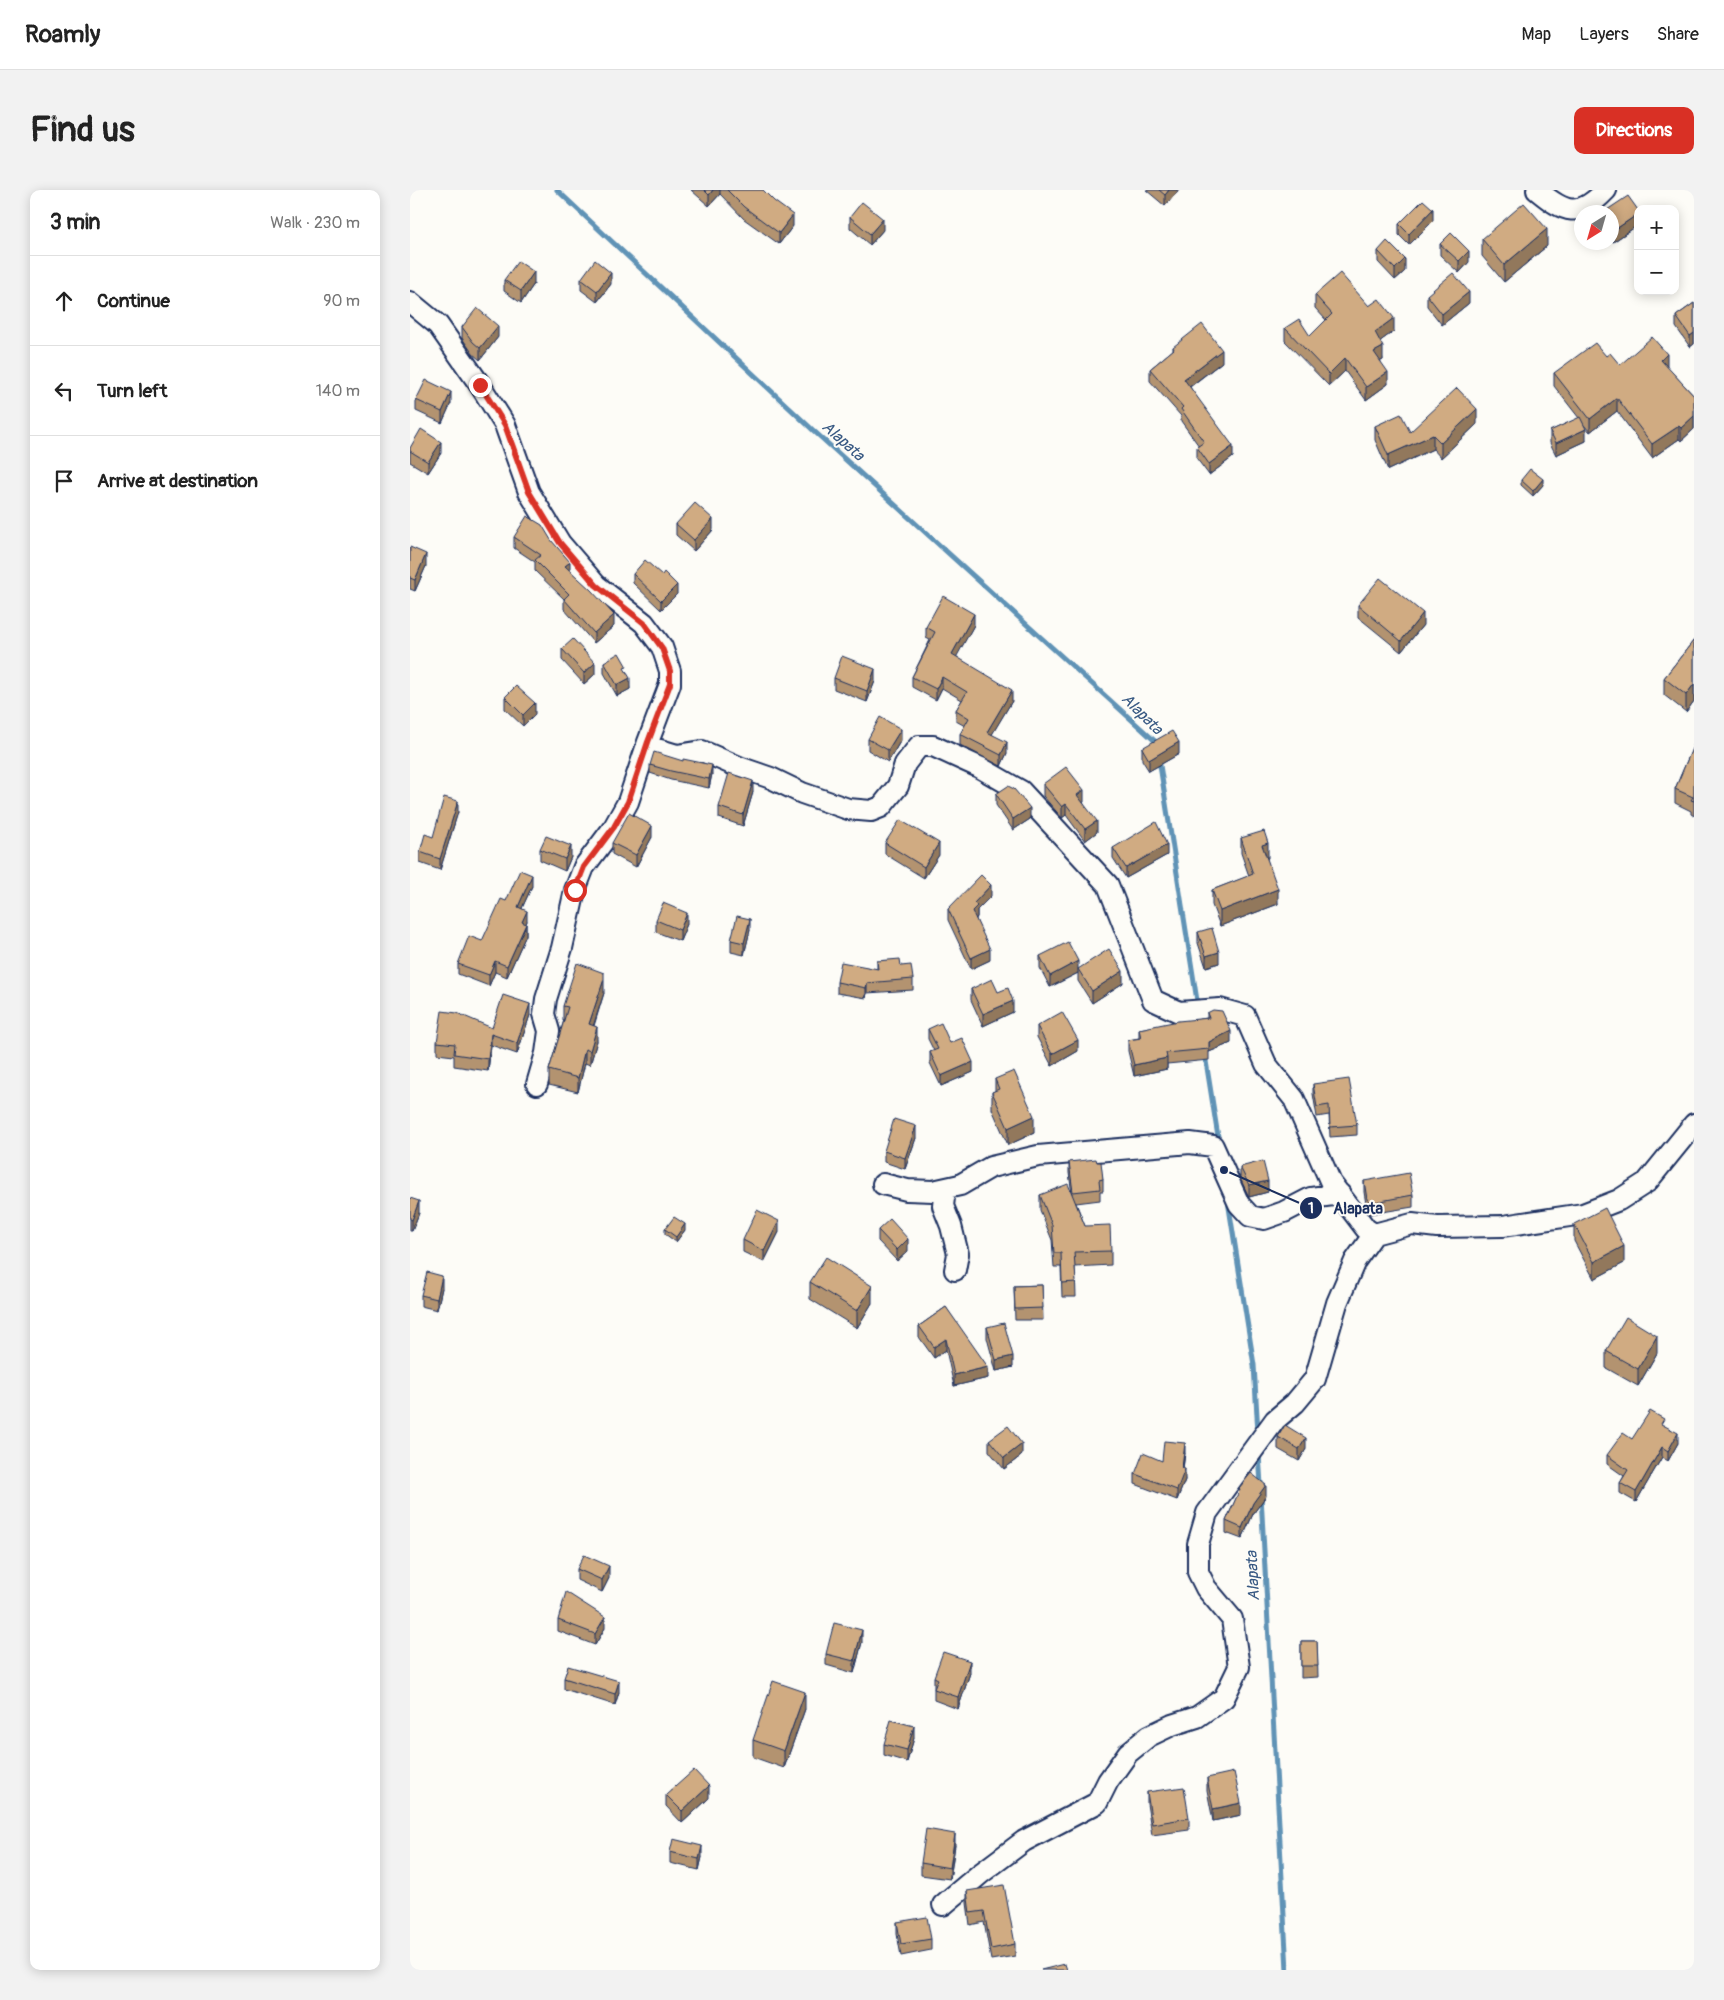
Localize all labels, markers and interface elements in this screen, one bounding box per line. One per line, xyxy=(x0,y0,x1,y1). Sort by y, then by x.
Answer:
text: Roamly xyxy=(25,20,100,49)
text: Map xyxy=(1522,23,1551,46)
text: Layers xyxy=(1579,23,1629,46)
text: Share xyxy=(1657,23,1699,46)
button: Directions xyxy=(1574,107,1694,154)
text: Find us xyxy=(30,108,135,152)
north arrow xyxy=(1574,205,1619,250)
map controls xyxy=(1634,205,1679,295)
button: + xyxy=(1634,205,1679,250)
text: 3 min xyxy=(50,209,100,236)
text: Walk · 230 m xyxy=(270,213,360,233)
button: − xyxy=(1634,250,1679,295)
icon: ahead xyxy=(50,287,78,315)
text: Continue xyxy=(97,289,170,313)
text: 90 m xyxy=(323,291,360,311)
route end xyxy=(469,374,492,397)
icon: left xyxy=(50,377,78,405)
text: Turn left xyxy=(97,379,167,403)
text: 140 m xyxy=(316,381,360,401)
water label: Alapata xyxy=(818,417,869,466)
icon: arrive xyxy=(50,467,78,495)
text: Arrive at destination xyxy=(97,469,258,493)
water label: Alapata xyxy=(1117,689,1168,740)
route start xyxy=(564,879,587,902)
callout: Alapata xyxy=(1298,1192,1393,1223)
text: 1 xyxy=(1308,1199,1314,1218)
text: Alapata xyxy=(1333,1199,1384,1219)
water label: Alapata xyxy=(1242,1549,1264,1602)

